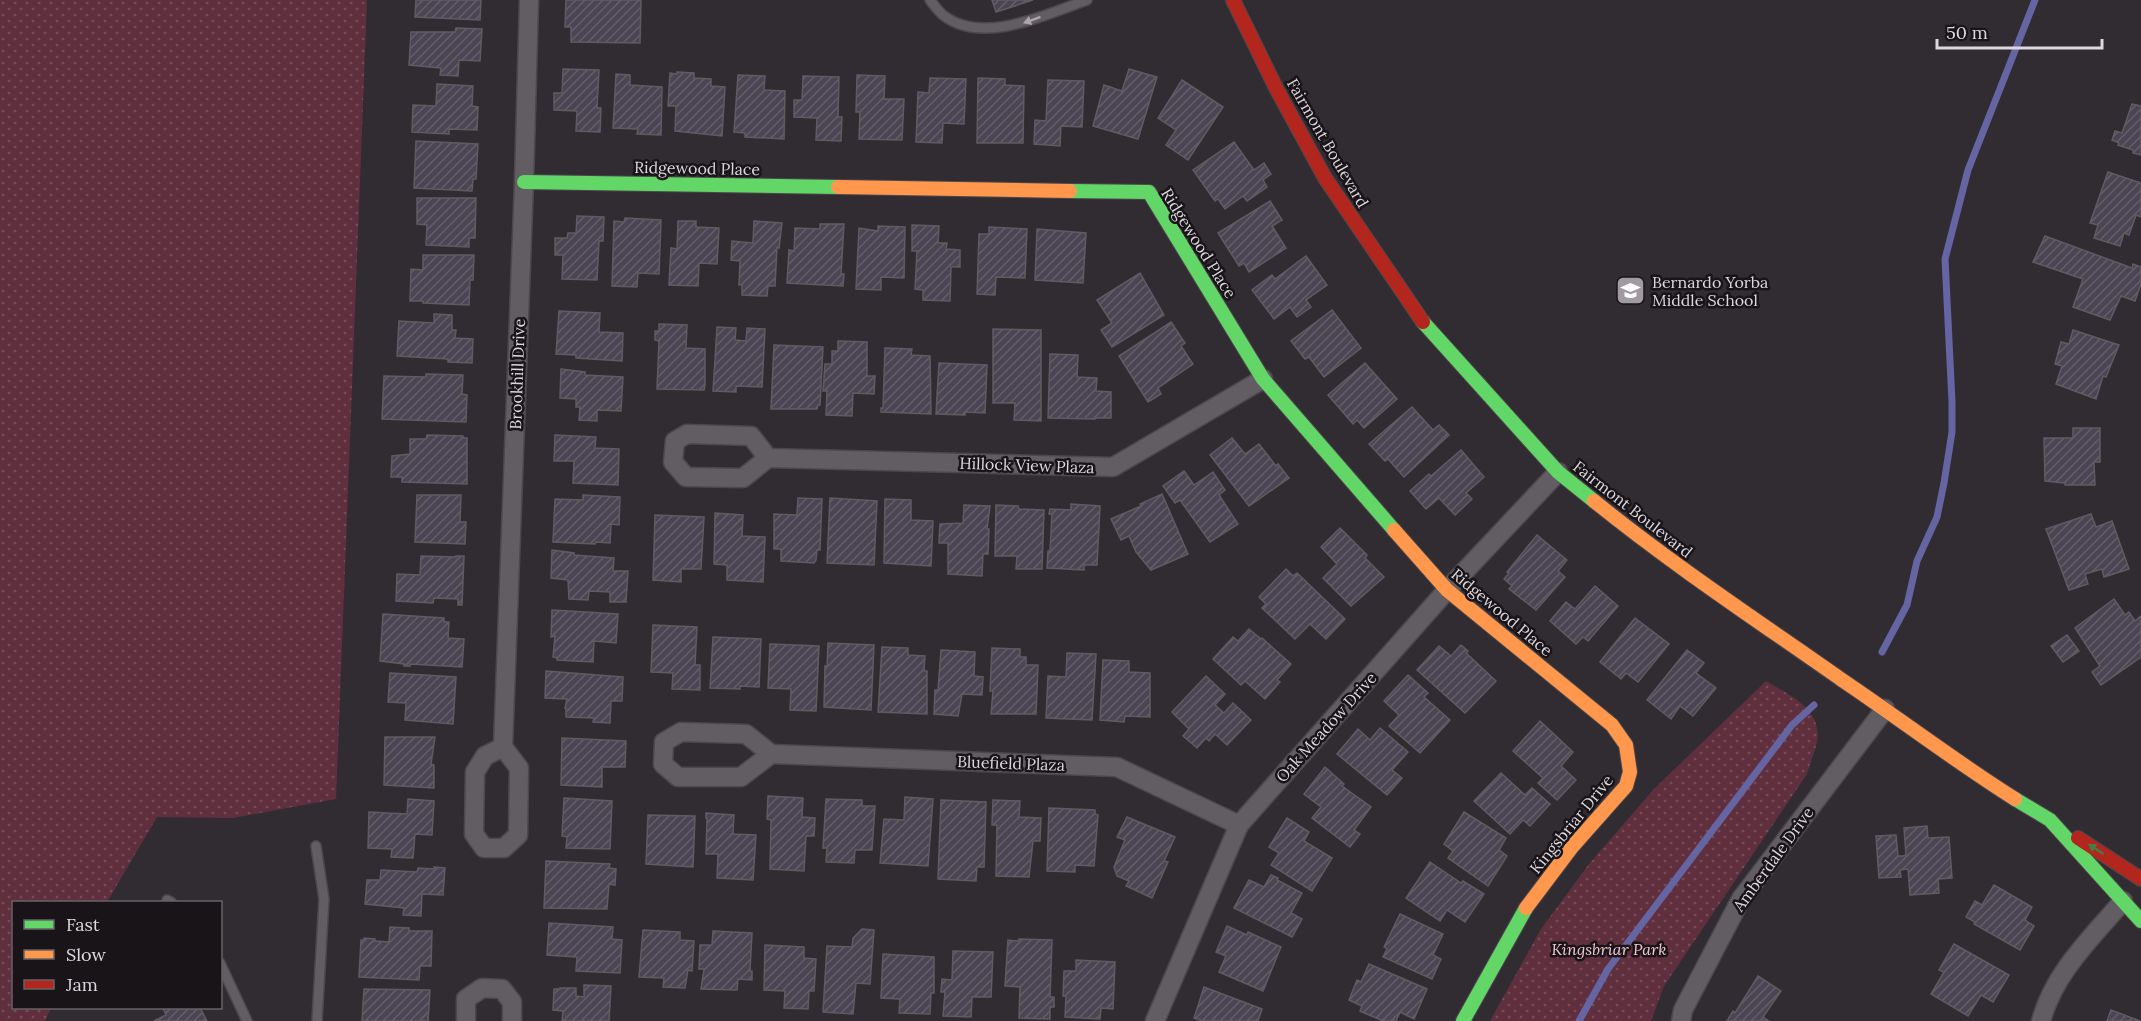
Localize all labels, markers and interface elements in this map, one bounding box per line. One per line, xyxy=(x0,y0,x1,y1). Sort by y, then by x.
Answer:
scale bar xyxy=(1937,12,2102,50)
one-way arrow xyxy=(1023,15,1041,25)
text: 50 m xyxy=(1946,21,1988,44)
street label: Fairmont Boulevard xyxy=(1283,75,1373,212)
street label: Ridgewood Place xyxy=(634,157,760,179)
street label: Ridgewood Place xyxy=(1157,184,1241,302)
place label: Bernardo Yorba Middle School xyxy=(1652,272,1768,310)
school or university icon: Bernardo Yorba Middle School xyxy=(1615,275,1647,307)
street label: Brookhill Drive xyxy=(505,318,529,430)
street label: Hillock View Plaza xyxy=(959,453,1095,477)
street label: Fairmont Boulevard xyxy=(1569,456,1697,562)
street label: Ridgewood Place xyxy=(1447,564,1557,660)
street label: Oak Meadow Drive xyxy=(1271,668,1381,786)
street label: Bluefield Plaza xyxy=(957,751,1065,775)
street label: Kingsbriar Drive xyxy=(1525,770,1617,878)
street label: Amberdale Drive xyxy=(1728,803,1818,916)
one-way arrow xyxy=(2087,844,2104,855)
legend xyxy=(12,901,222,1009)
text: Fast xyxy=(66,913,100,936)
park label: Kingsbriar Park xyxy=(1552,939,1666,959)
text: Slow xyxy=(66,943,106,966)
text: Jam xyxy=(65,973,98,996)

